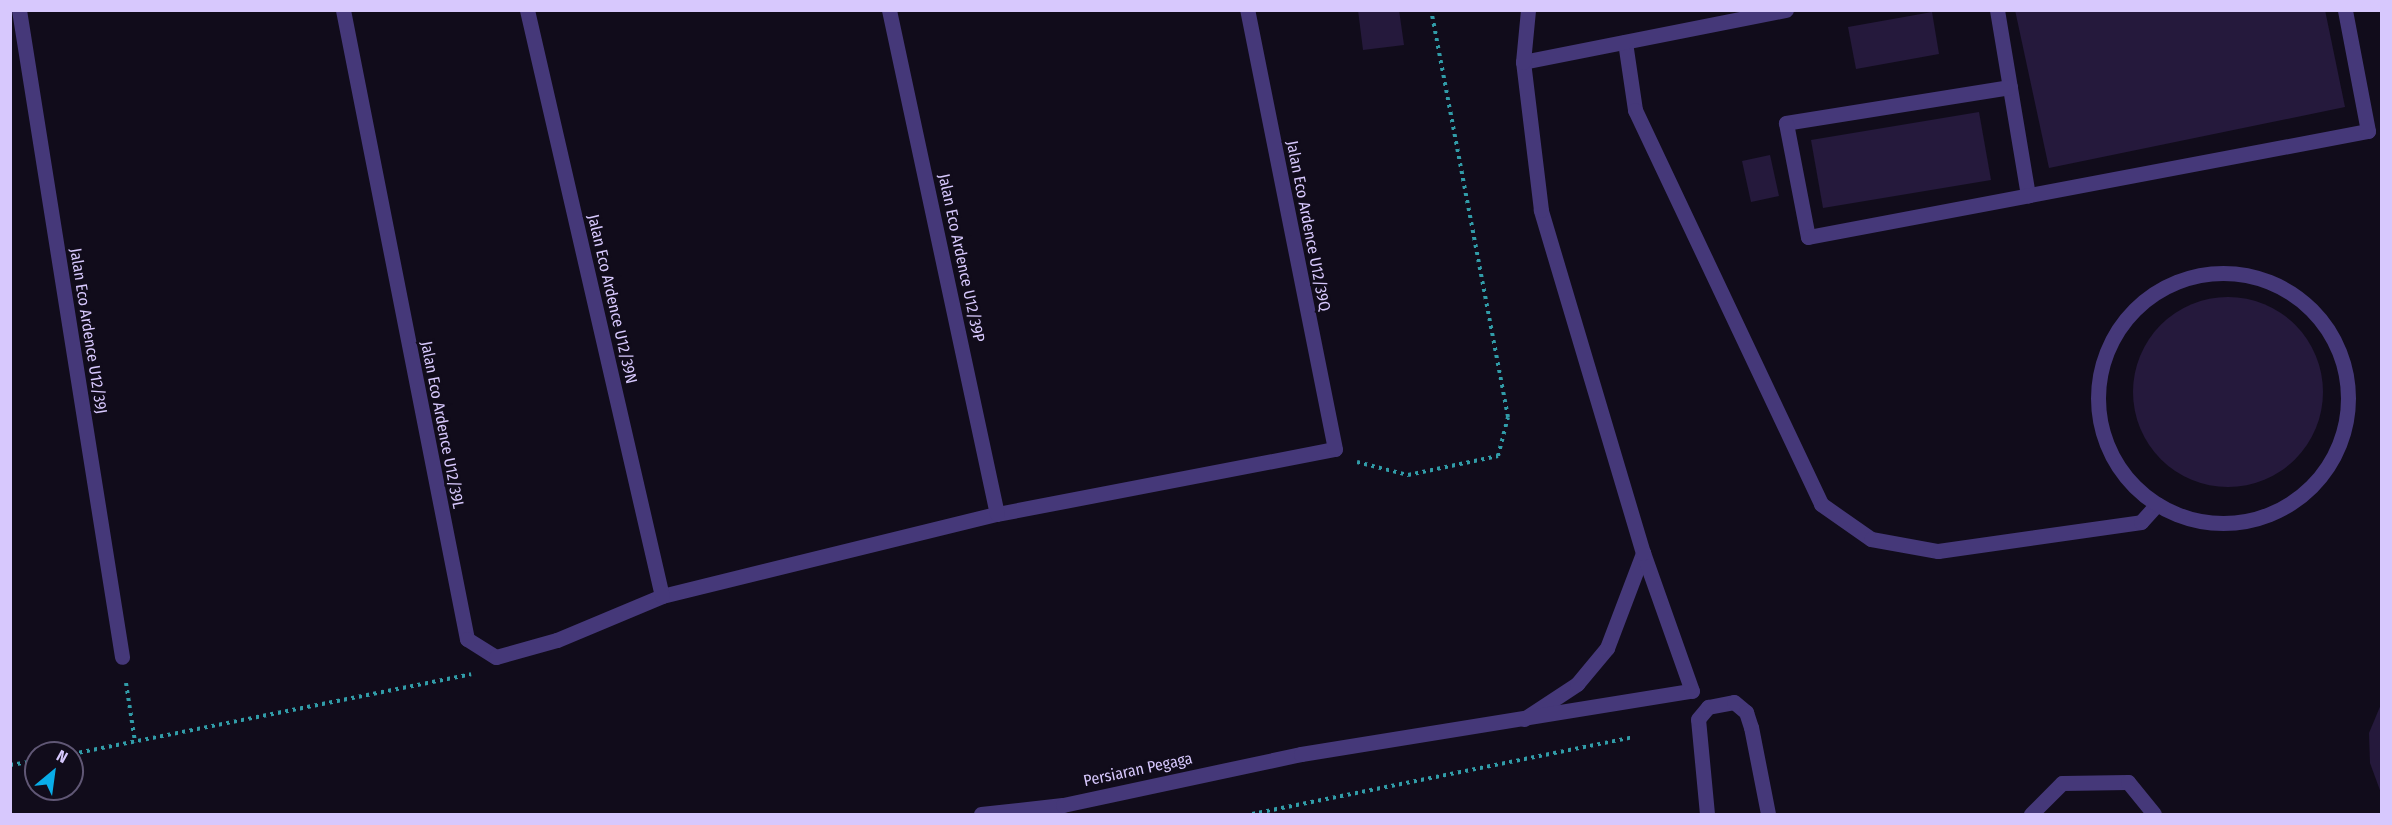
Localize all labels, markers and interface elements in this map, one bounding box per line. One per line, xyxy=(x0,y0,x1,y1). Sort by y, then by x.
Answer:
street label: Jalan Eco Ardence U12/39Q xyxy=(1282,139,1334,313)
street label: Jalan Eco Ardence U12/39P xyxy=(934,172,988,344)
street label: Jalan Eco Ardence U12/39N xyxy=(583,213,641,385)
street label: Jalan Eco Ardence U12/39J xyxy=(65,247,111,415)
street label: Jalan Eco Ardence U12/39L xyxy=(416,340,468,510)
north arrow xyxy=(24,741,84,801)
text: N xyxy=(53,746,71,767)
street label: Persiaran Pegaga xyxy=(1082,749,1194,791)

